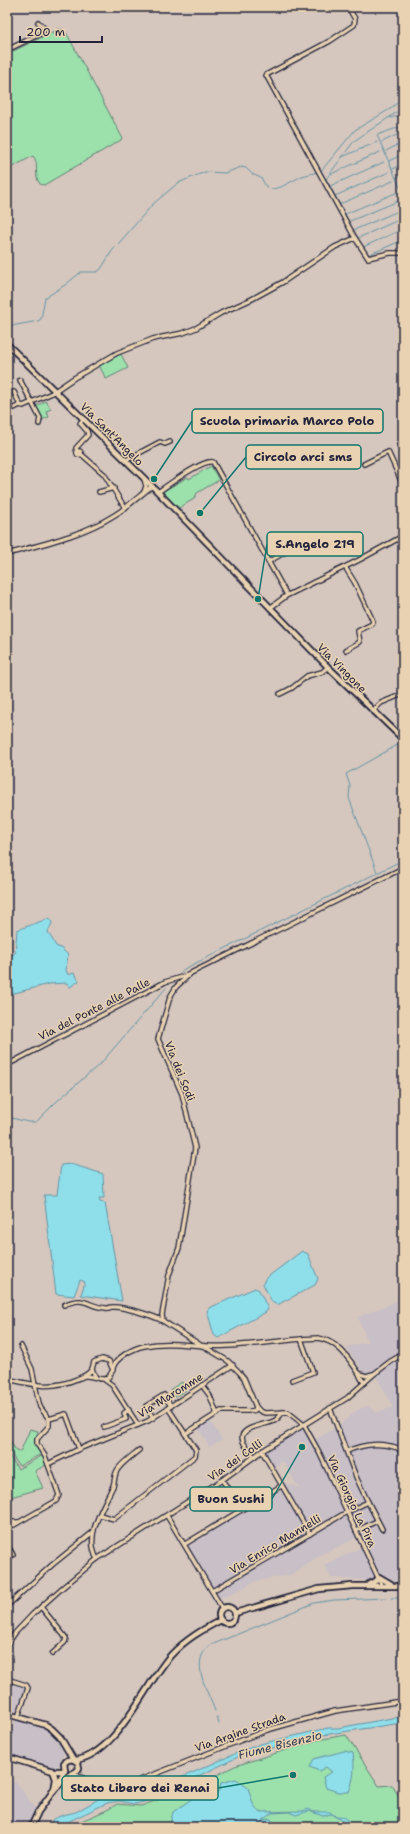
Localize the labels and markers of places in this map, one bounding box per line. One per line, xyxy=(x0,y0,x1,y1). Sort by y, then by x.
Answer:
callout: Scuola primaria Marco Polo xyxy=(192,409,383,433)
callout: Circolo arci sms xyxy=(246,445,361,469)
callout: S.Angelo 219 xyxy=(267,532,363,556)
callout: Buon Sushi xyxy=(190,1487,272,1511)
callout: Stato Libero dei Renai xyxy=(62,1776,218,1800)

